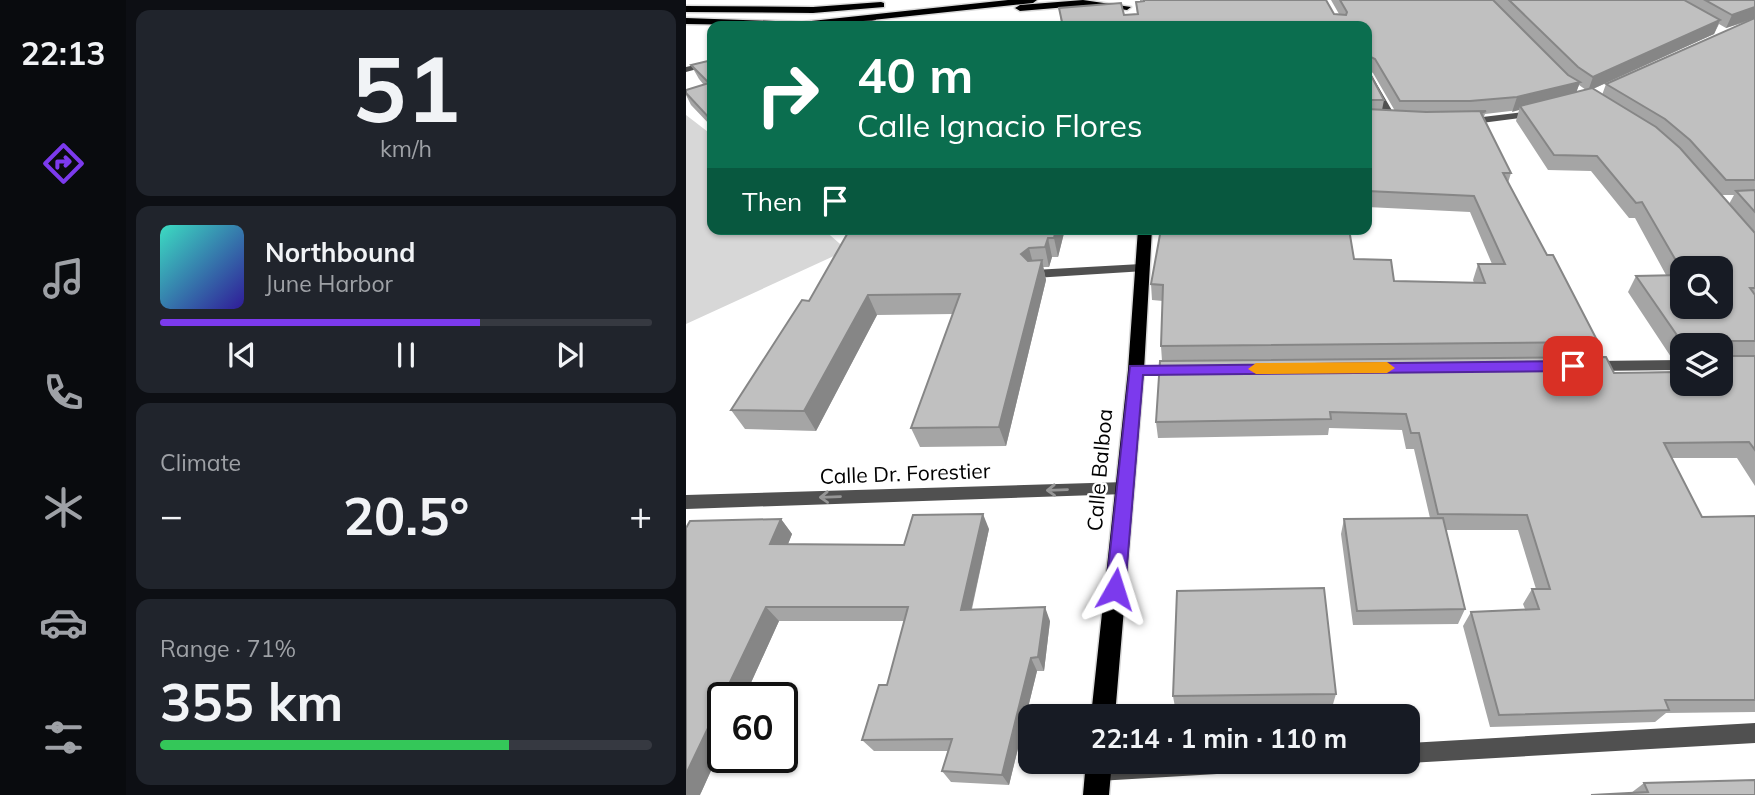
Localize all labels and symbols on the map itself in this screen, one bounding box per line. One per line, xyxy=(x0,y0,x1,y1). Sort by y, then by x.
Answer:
pin xyxy=(1543,336,1603,396)
street label: Calle Balboa xyxy=(1081,408,1117,532)
street label: Calle Dr. Forestier xyxy=(819,457,991,489)
one-way arrow xyxy=(1046,483,1069,497)
one-way arrow xyxy=(818,491,841,504)
position arrow xyxy=(1078,552,1152,626)
speed limit sign: 60 xyxy=(707,682,798,773)

